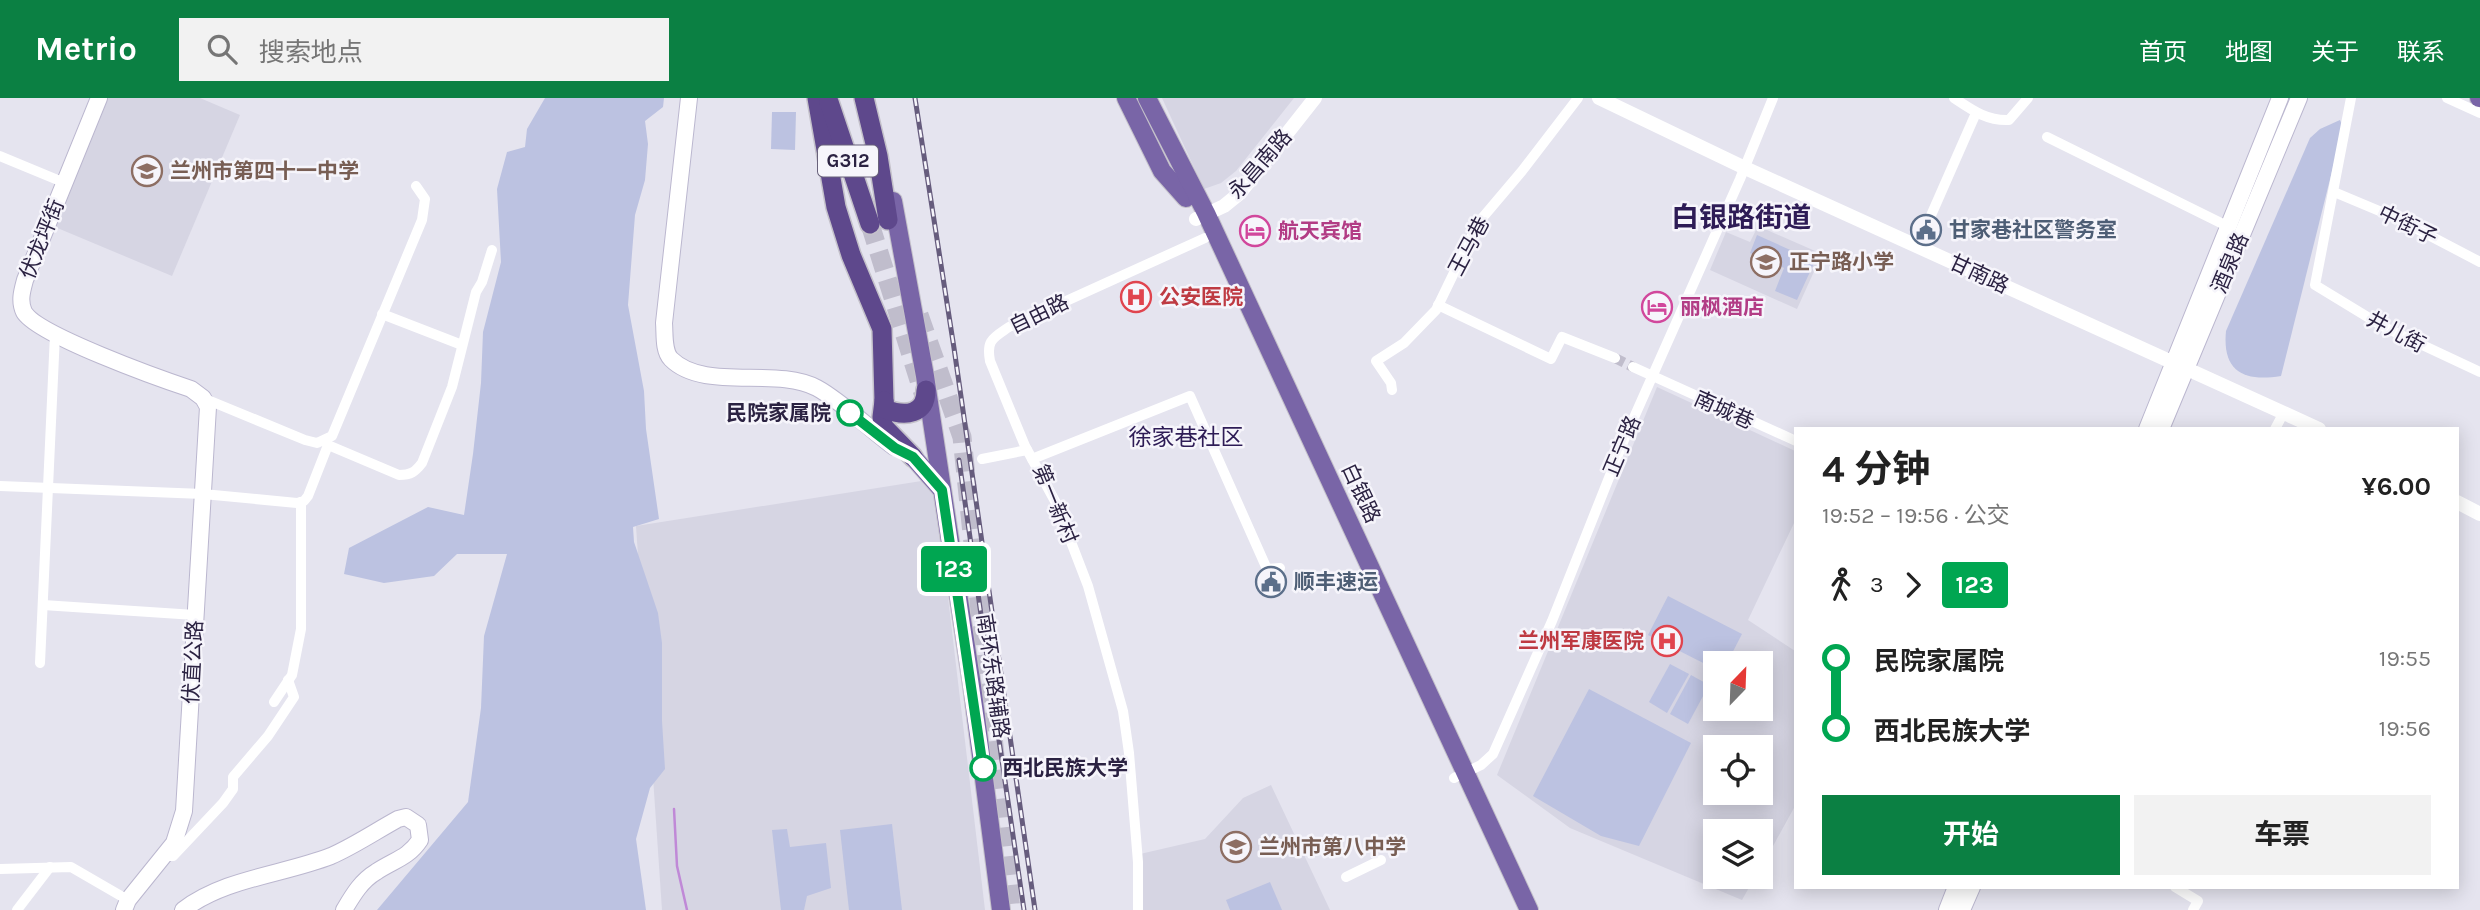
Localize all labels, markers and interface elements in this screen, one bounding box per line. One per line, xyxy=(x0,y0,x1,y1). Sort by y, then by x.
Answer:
search box xyxy=(179,18,669,81)
text: Metrio xyxy=(35,30,137,68)
icon: search xyxy=(203,30,241,68)
text: 搜索地点 xyxy=(259,37,363,68)
text: 首页 xyxy=(2139,38,2187,66)
text: 地图 xyxy=(2225,38,2273,66)
text: 关于 xyxy=(2311,38,2359,66)
text: 联系 xyxy=(2397,38,2445,66)
street label: 永昌南路 xyxy=(1223,124,1297,204)
road number: G312 xyxy=(818,146,878,176)
school or university icon: 兰州市第四十一中学 xyxy=(130,154,164,188)
place label: 兰州市第四十一中学 xyxy=(170,159,359,183)
street label: 伏龙坪街 xyxy=(15,196,69,282)
street label: 中街子 xyxy=(2374,200,2442,250)
district label: 白银路街道 xyxy=(1671,201,1811,234)
street label: 王马巷 xyxy=(1444,213,1494,279)
public building icon: 甘家巷社区警务室 xyxy=(1909,213,1943,247)
hotel icon: 航天宾馆 xyxy=(1238,214,1272,248)
place label: 甘家巷社区警务室 xyxy=(1949,218,2117,242)
place label: 航天宾馆 xyxy=(1278,219,1362,243)
street label: 酒泉路 xyxy=(2207,229,2253,297)
school or university icon: 正宁路小学 xyxy=(1749,245,1783,279)
place label: 正宁路小学 xyxy=(1789,250,1894,274)
street label: 甘南路 xyxy=(1945,250,2013,298)
hospital icon: 公安医院 xyxy=(1119,280,1153,314)
place label: 公安医院 xyxy=(1159,285,1243,309)
street label: 自由路 xyxy=(1005,289,1073,339)
hotel icon: 丽枫酒店 xyxy=(1640,290,1674,324)
place label: 丽枫酒店 xyxy=(1680,295,1764,319)
street label: 井儿街 xyxy=(2363,307,2429,357)
street label: 南城巷 xyxy=(1690,386,1758,434)
marker: 民院家属院 xyxy=(837,400,863,426)
place label: 民院家属院 xyxy=(726,401,831,425)
street label: 正宁路 xyxy=(1599,412,1645,480)
district label: 徐家巷社区 xyxy=(1129,424,1244,451)
text: 4 分钟 xyxy=(1822,447,1930,492)
street label: 白银路 xyxy=(1337,459,1385,527)
street label: 第一新村 xyxy=(1028,461,1082,547)
text: ¥6.00 xyxy=(2361,471,2431,502)
text: 19:52 – 19:56 · 公交 xyxy=(1822,502,2010,529)
line badge: 123 xyxy=(914,546,994,592)
text: 123 xyxy=(935,555,973,583)
public building icon: 顺丰速运 xyxy=(1254,565,1288,599)
icon: walk xyxy=(1822,566,1860,604)
icon: forward xyxy=(1894,566,1932,604)
place label: 顺丰速运 xyxy=(1294,570,1378,594)
text: 3 xyxy=(1870,571,1884,598)
text: 123 xyxy=(1956,571,1994,599)
street label: 南环东路辅路 xyxy=(972,612,1014,740)
street label: 伏直公路 xyxy=(179,619,207,705)
hospital icon: 兰州军康医院 xyxy=(1650,624,1684,658)
place label: 兰州军康医院 xyxy=(1518,629,1644,653)
text: 19:55 xyxy=(2379,645,2431,672)
text: 民院家属院 xyxy=(1874,646,2004,677)
north arrow xyxy=(1703,651,1773,721)
map controls xyxy=(1703,651,1773,889)
text: 19:56 xyxy=(2379,715,2431,742)
text: 西北民族大学 xyxy=(1874,716,2030,747)
button: locate xyxy=(1703,735,1773,805)
marker: 西北民族大学 xyxy=(970,755,996,781)
place label: 西北民族大学 xyxy=(1002,756,1128,780)
button: 开始 xyxy=(1822,795,2120,875)
button: 车票 xyxy=(2134,795,2431,875)
button: layers xyxy=(1703,819,1773,889)
school or university icon: 兰州市第八中学 xyxy=(1219,830,1253,864)
place label: 兰州市第八中学 xyxy=(1259,835,1406,859)

